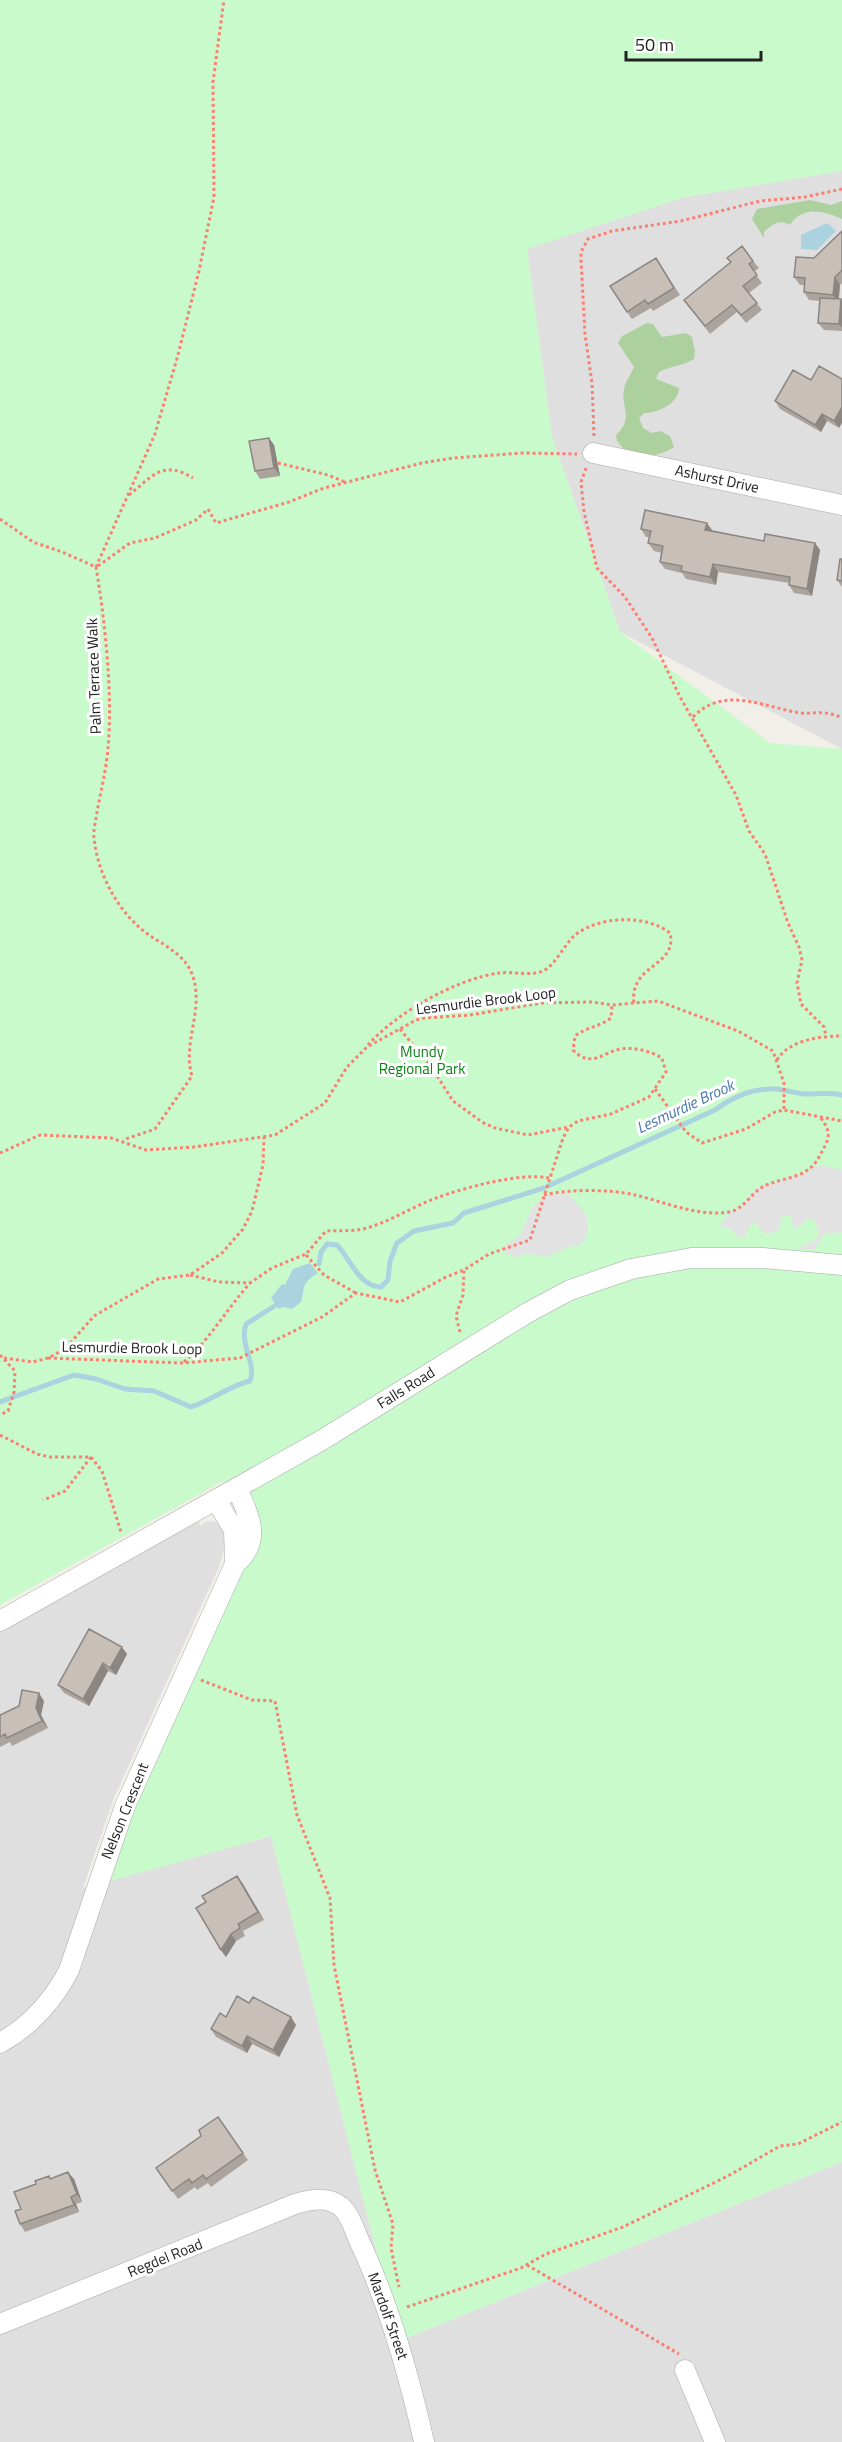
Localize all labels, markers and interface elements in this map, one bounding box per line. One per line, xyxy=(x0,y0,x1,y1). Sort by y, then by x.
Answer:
scale bar xyxy=(626,24,761,62)
text: 50 m xyxy=(635,31,674,58)
street label: Ashurst Drive xyxy=(673,458,761,499)
street label: Palm Terrace Walk xyxy=(80,618,107,734)
street label: Lesmurdie Brook Loop xyxy=(415,981,557,1020)
park label: Mundy Regional Park xyxy=(379,1040,465,1080)
water label: Lesmurdie Brook xyxy=(632,1072,740,1139)
street label: Lesmurdie Brook Loop xyxy=(61,1335,203,1360)
street label: Falls Road xyxy=(372,1361,439,1414)
street label: Nelson Crescent xyxy=(95,1758,155,1863)
street label: Regdel Road xyxy=(124,2232,206,2283)
street label: Mardolf Street xyxy=(362,2269,415,2363)

